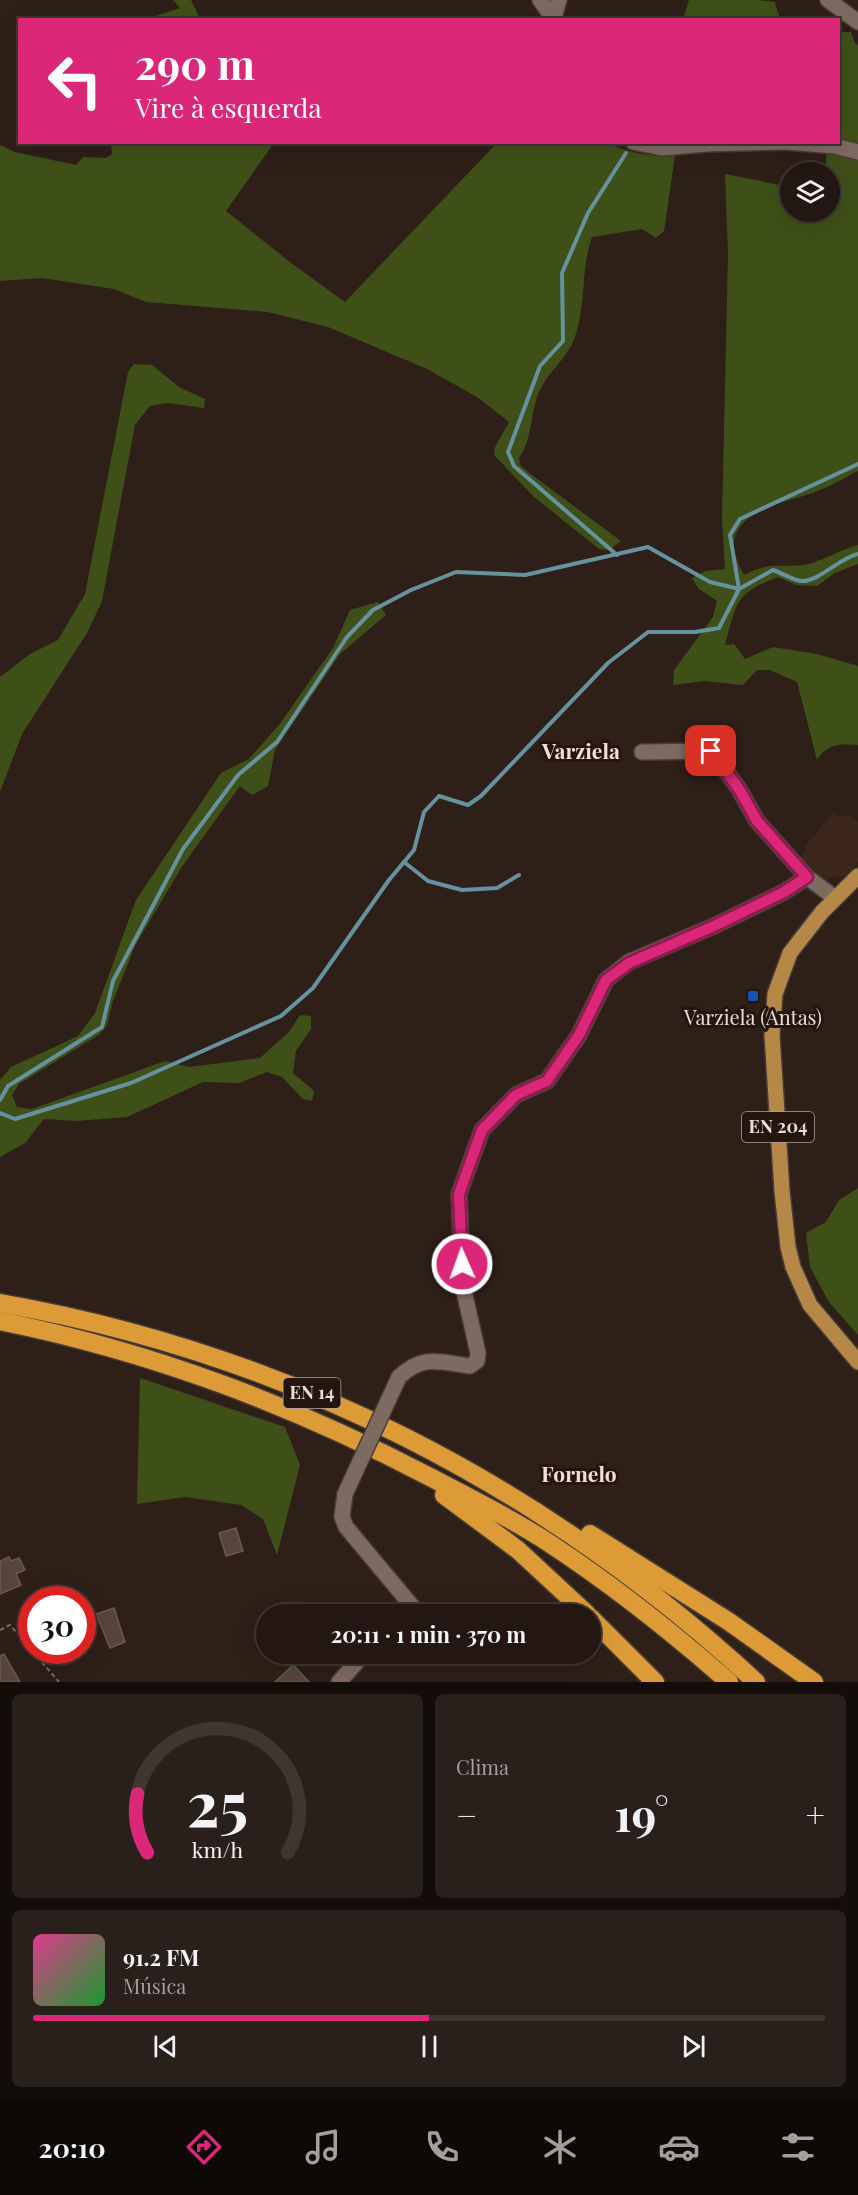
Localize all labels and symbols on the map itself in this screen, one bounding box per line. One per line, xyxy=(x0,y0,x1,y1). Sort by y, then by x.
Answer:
pin xyxy=(685,725,736,776)
district label: Varziela xyxy=(541,736,620,764)
marker: Varziela (Antas) xyxy=(746,989,760,1003)
place label: Varziela (Antas) xyxy=(683,1003,822,1030)
road number: EN 204 xyxy=(742,1112,814,1142)
position arrow xyxy=(430,1232,494,1296)
road number: EN 14 xyxy=(284,1378,340,1408)
district label: Fornelo xyxy=(541,1459,617,1487)
speed limit sign: 30 xyxy=(18,1586,96,1664)

